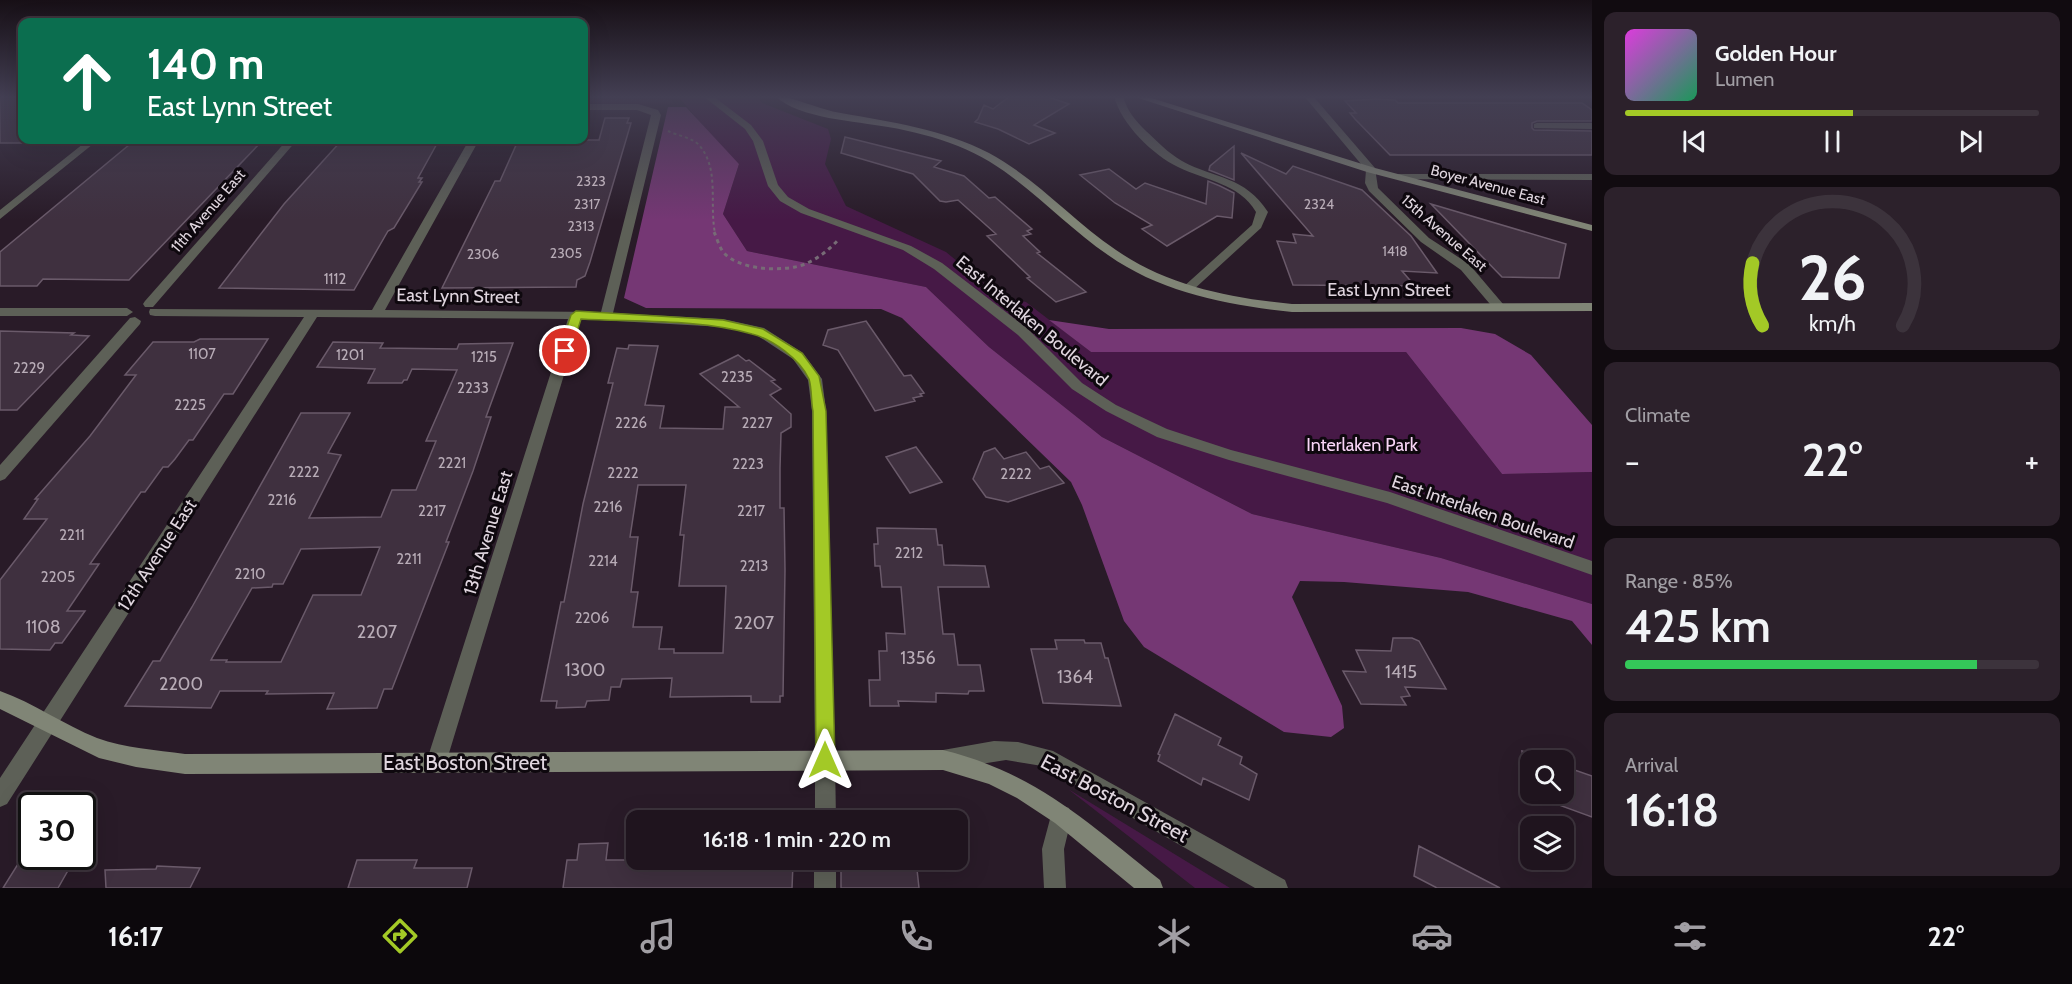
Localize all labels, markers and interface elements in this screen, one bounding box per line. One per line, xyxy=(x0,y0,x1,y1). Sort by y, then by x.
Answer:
text: 140 m xyxy=(147,38,264,90)
text: Golden Hour xyxy=(1715,40,1836,67)
icon: ahead xyxy=(48,42,126,120)
text: Lumen xyxy=(1715,67,1774,91)
text: East Lynn Street xyxy=(147,90,332,123)
icon: previous xyxy=(1678,125,1711,158)
icon: pause xyxy=(1816,125,1849,158)
icon: next xyxy=(1954,125,1987,158)
street label: Boyer Avenue East xyxy=(1429,161,1547,209)
street label: 11th Avenue East xyxy=(167,166,249,256)
house number: 2323 xyxy=(576,172,606,190)
street label: 15th Avenue East xyxy=(1398,191,1490,275)
house number: 2317 xyxy=(574,195,600,213)
house number: 2324 xyxy=(1304,195,1334,213)
house number: 2313 xyxy=(567,217,595,235)
text: 26 xyxy=(1798,240,1866,316)
house number: 1418 xyxy=(1382,242,1408,260)
house number: 2305 xyxy=(550,244,582,262)
house number: 2306 xyxy=(467,245,499,263)
street label: East Interlaken Boulevard xyxy=(952,251,1112,391)
house number: 1112 xyxy=(324,270,346,288)
street label: East Lynn Street xyxy=(1327,279,1451,301)
street label: East Lynn Street xyxy=(396,284,520,308)
text: km/h xyxy=(1809,310,1855,336)
pin xyxy=(539,325,590,376)
icon: arrive xyxy=(548,334,581,367)
house number: 1107 xyxy=(188,345,216,363)
house number: 1201 xyxy=(336,346,364,364)
house number: 1215 xyxy=(471,348,497,366)
house number: 2229 xyxy=(13,359,45,377)
house number: 2235 xyxy=(721,368,753,386)
house number: 2233 xyxy=(457,379,489,397)
house number: 2225 xyxy=(174,396,206,414)
text: Climate xyxy=(1625,403,1690,427)
house number: 2226 xyxy=(615,414,647,432)
house number: 2227 xyxy=(741,414,773,432)
text: 22° xyxy=(1802,433,1862,487)
park label: Interlaken Park xyxy=(1306,434,1419,456)
text: − xyxy=(1625,441,1640,481)
text: + xyxy=(2024,441,2039,481)
house number: 2221 xyxy=(438,454,466,472)
house number: 2223 xyxy=(732,455,764,473)
house number: 2222 xyxy=(288,463,320,481)
house number: 2222 xyxy=(607,464,639,482)
house number: 2222 xyxy=(1000,465,1032,483)
street label: 13th Avenue East xyxy=(459,468,517,598)
street label: East Interlaken Boulevard xyxy=(1389,470,1577,554)
house number: 2216 xyxy=(267,491,297,509)
street label: 12th Avenue East xyxy=(113,495,201,615)
house number: 2216 xyxy=(593,498,623,516)
house number: 2217 xyxy=(418,502,447,520)
house number: 2217 xyxy=(737,502,766,520)
house number: 2211 xyxy=(59,526,85,544)
house number: 2212 xyxy=(895,544,923,562)
house number: 2211 xyxy=(396,550,422,568)
house number: 2214 xyxy=(588,552,618,570)
house number: 2213 xyxy=(740,557,768,575)
house number: 2210 xyxy=(234,565,266,583)
house number: 2205 xyxy=(41,568,75,586)
text: Range · 85% xyxy=(1625,569,1733,593)
text: 425 km xyxy=(1625,599,1771,653)
house number: 2206 xyxy=(575,609,609,627)
house number: 2207 xyxy=(734,612,774,634)
house number: 1108 xyxy=(25,616,61,638)
house number: 2207 xyxy=(357,621,397,643)
house number: 1356 xyxy=(900,647,936,669)
house number: 1300 xyxy=(565,659,605,681)
house number: 1415 xyxy=(1385,661,1417,683)
house number: 1364 xyxy=(1057,666,1093,688)
house number: 2200 xyxy=(159,673,203,695)
position arrow xyxy=(793,728,857,792)
street label: East Boston Street xyxy=(1037,748,1193,848)
street label: East Boston Street xyxy=(383,750,547,775)
map controls xyxy=(1520,750,1574,870)
button: search xyxy=(1520,750,1574,804)
text: Arrival xyxy=(1625,753,1678,777)
text: 16:18 xyxy=(1625,783,1719,837)
speed limit sign: 30 xyxy=(18,792,96,870)
button: layers xyxy=(1520,816,1574,870)
text: 16:18 · 1 min · 220 m xyxy=(703,826,891,853)
icon: directions xyxy=(379,915,421,957)
icon: music xyxy=(637,915,679,957)
icon: phone xyxy=(895,915,937,957)
icon: climate xyxy=(1153,915,1195,957)
icon: car xyxy=(1411,915,1453,957)
icon: filters xyxy=(1669,915,1711,957)
text: 16:17 xyxy=(108,920,163,953)
text: 22° xyxy=(1928,920,1964,953)

